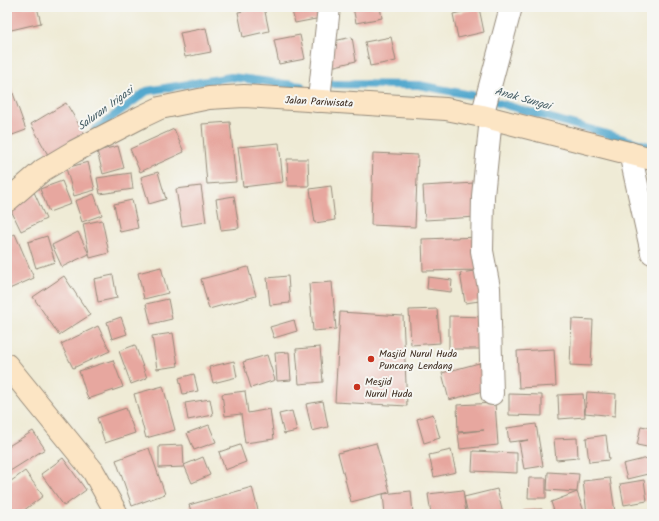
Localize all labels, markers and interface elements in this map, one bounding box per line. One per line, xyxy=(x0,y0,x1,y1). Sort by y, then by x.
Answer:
water label: Saluran Irigasi xyxy=(74,81,139,135)
water label: Anak Sungai xyxy=(493,82,555,116)
street label: Jalan Pariwisata xyxy=(284,92,354,112)
place label: Masjid Nurul Huda Puncang Lendang xyxy=(379,346,457,374)
marker: Masjid Nurul Huda Puncang Lendang xyxy=(366,354,376,364)
place label: Mesjid Nurul Huda xyxy=(365,374,413,402)
marker: Mesjid Nurul Huda xyxy=(352,382,362,392)

